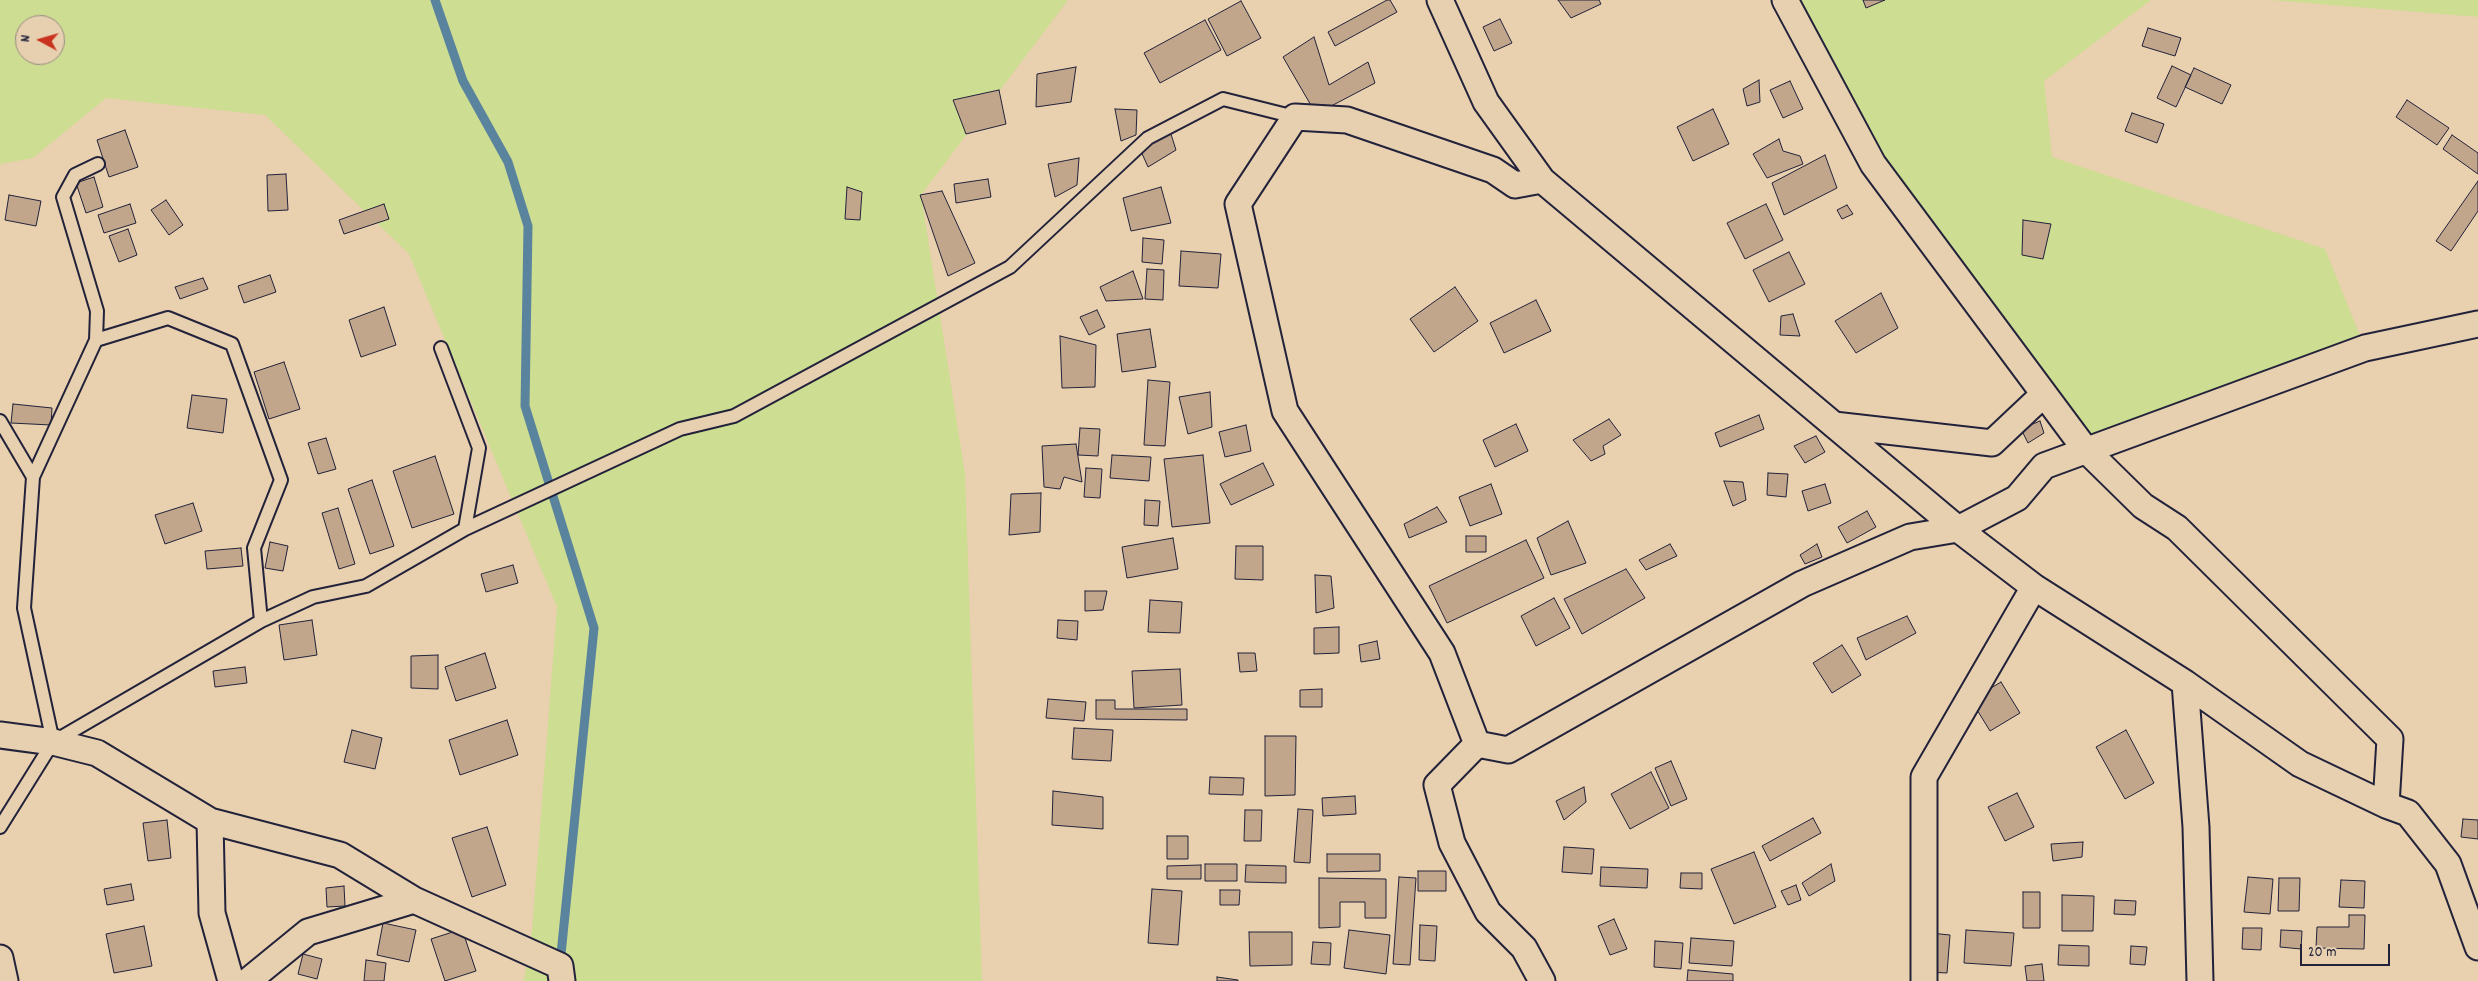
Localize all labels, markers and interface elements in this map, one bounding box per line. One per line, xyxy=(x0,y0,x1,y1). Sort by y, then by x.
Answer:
north arrow xyxy=(15,15,65,65)
text: N xyxy=(16,34,36,43)
scale bar xyxy=(2303,934,2393,966)
text: 20 m xyxy=(2308,942,2336,964)

